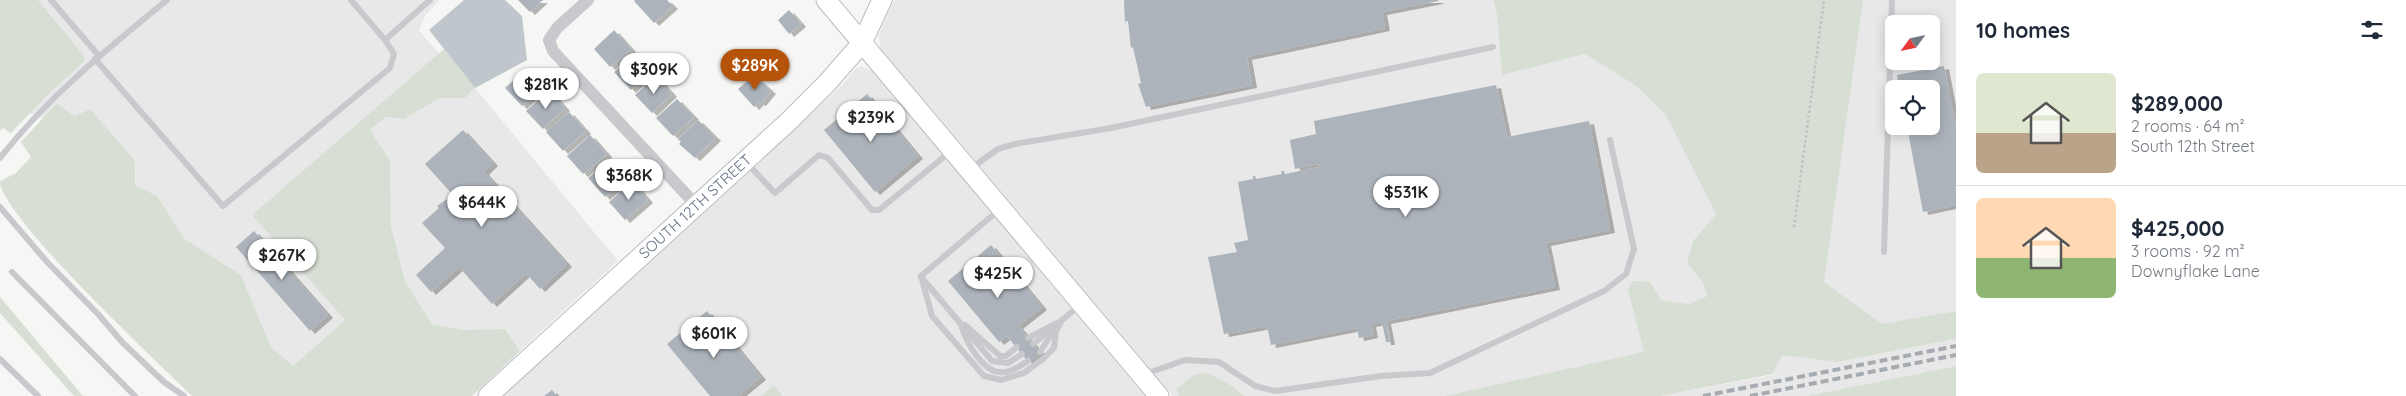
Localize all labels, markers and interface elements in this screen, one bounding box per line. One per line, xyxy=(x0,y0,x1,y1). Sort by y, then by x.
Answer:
north arrow xyxy=(1885,15,1940,70)
map controls xyxy=(1885,15,1940,135)
icon: filters xyxy=(2358,16,2386,44)
text: 10 homes xyxy=(1976,17,2070,43)
pin: $289K xyxy=(720,48,790,91)
pin: $309K xyxy=(619,52,689,95)
text: $289K xyxy=(732,55,779,75)
text: $309K xyxy=(630,59,678,79)
pin: $281K xyxy=(511,68,581,110)
text: $281K xyxy=(524,74,568,94)
button: locate xyxy=(1885,80,1940,135)
text: $289,000 xyxy=(2131,90,2223,116)
icon: home xyxy=(2016,93,2076,153)
pin: $239K xyxy=(836,100,906,143)
text: $239K xyxy=(848,107,894,127)
text: 2 rooms · 64 m² xyxy=(2131,116,2245,136)
text: South 12th Street xyxy=(2131,136,2255,156)
street label: SOUTH 12TH STREET xyxy=(635,150,755,262)
pin: $368K xyxy=(594,158,664,201)
text: $368K xyxy=(606,165,652,185)
pin: $531K xyxy=(1371,176,1441,218)
text: $531K xyxy=(1384,182,1428,202)
pin: $644K xyxy=(447,186,517,228)
text: $644K xyxy=(458,192,506,212)
text: $425,000 xyxy=(2131,215,2224,241)
icon: home xyxy=(2016,218,2076,278)
pin: $267K xyxy=(247,238,317,281)
text: 3 rooms · 92 m² xyxy=(2131,241,2245,261)
text: $267K xyxy=(259,245,305,265)
pin: $425K xyxy=(963,256,1033,299)
text: Downyflake Lane xyxy=(2131,261,2260,281)
text: $425K xyxy=(974,263,1022,283)
pin: $601K xyxy=(679,316,749,359)
text: $601K xyxy=(692,323,736,343)

